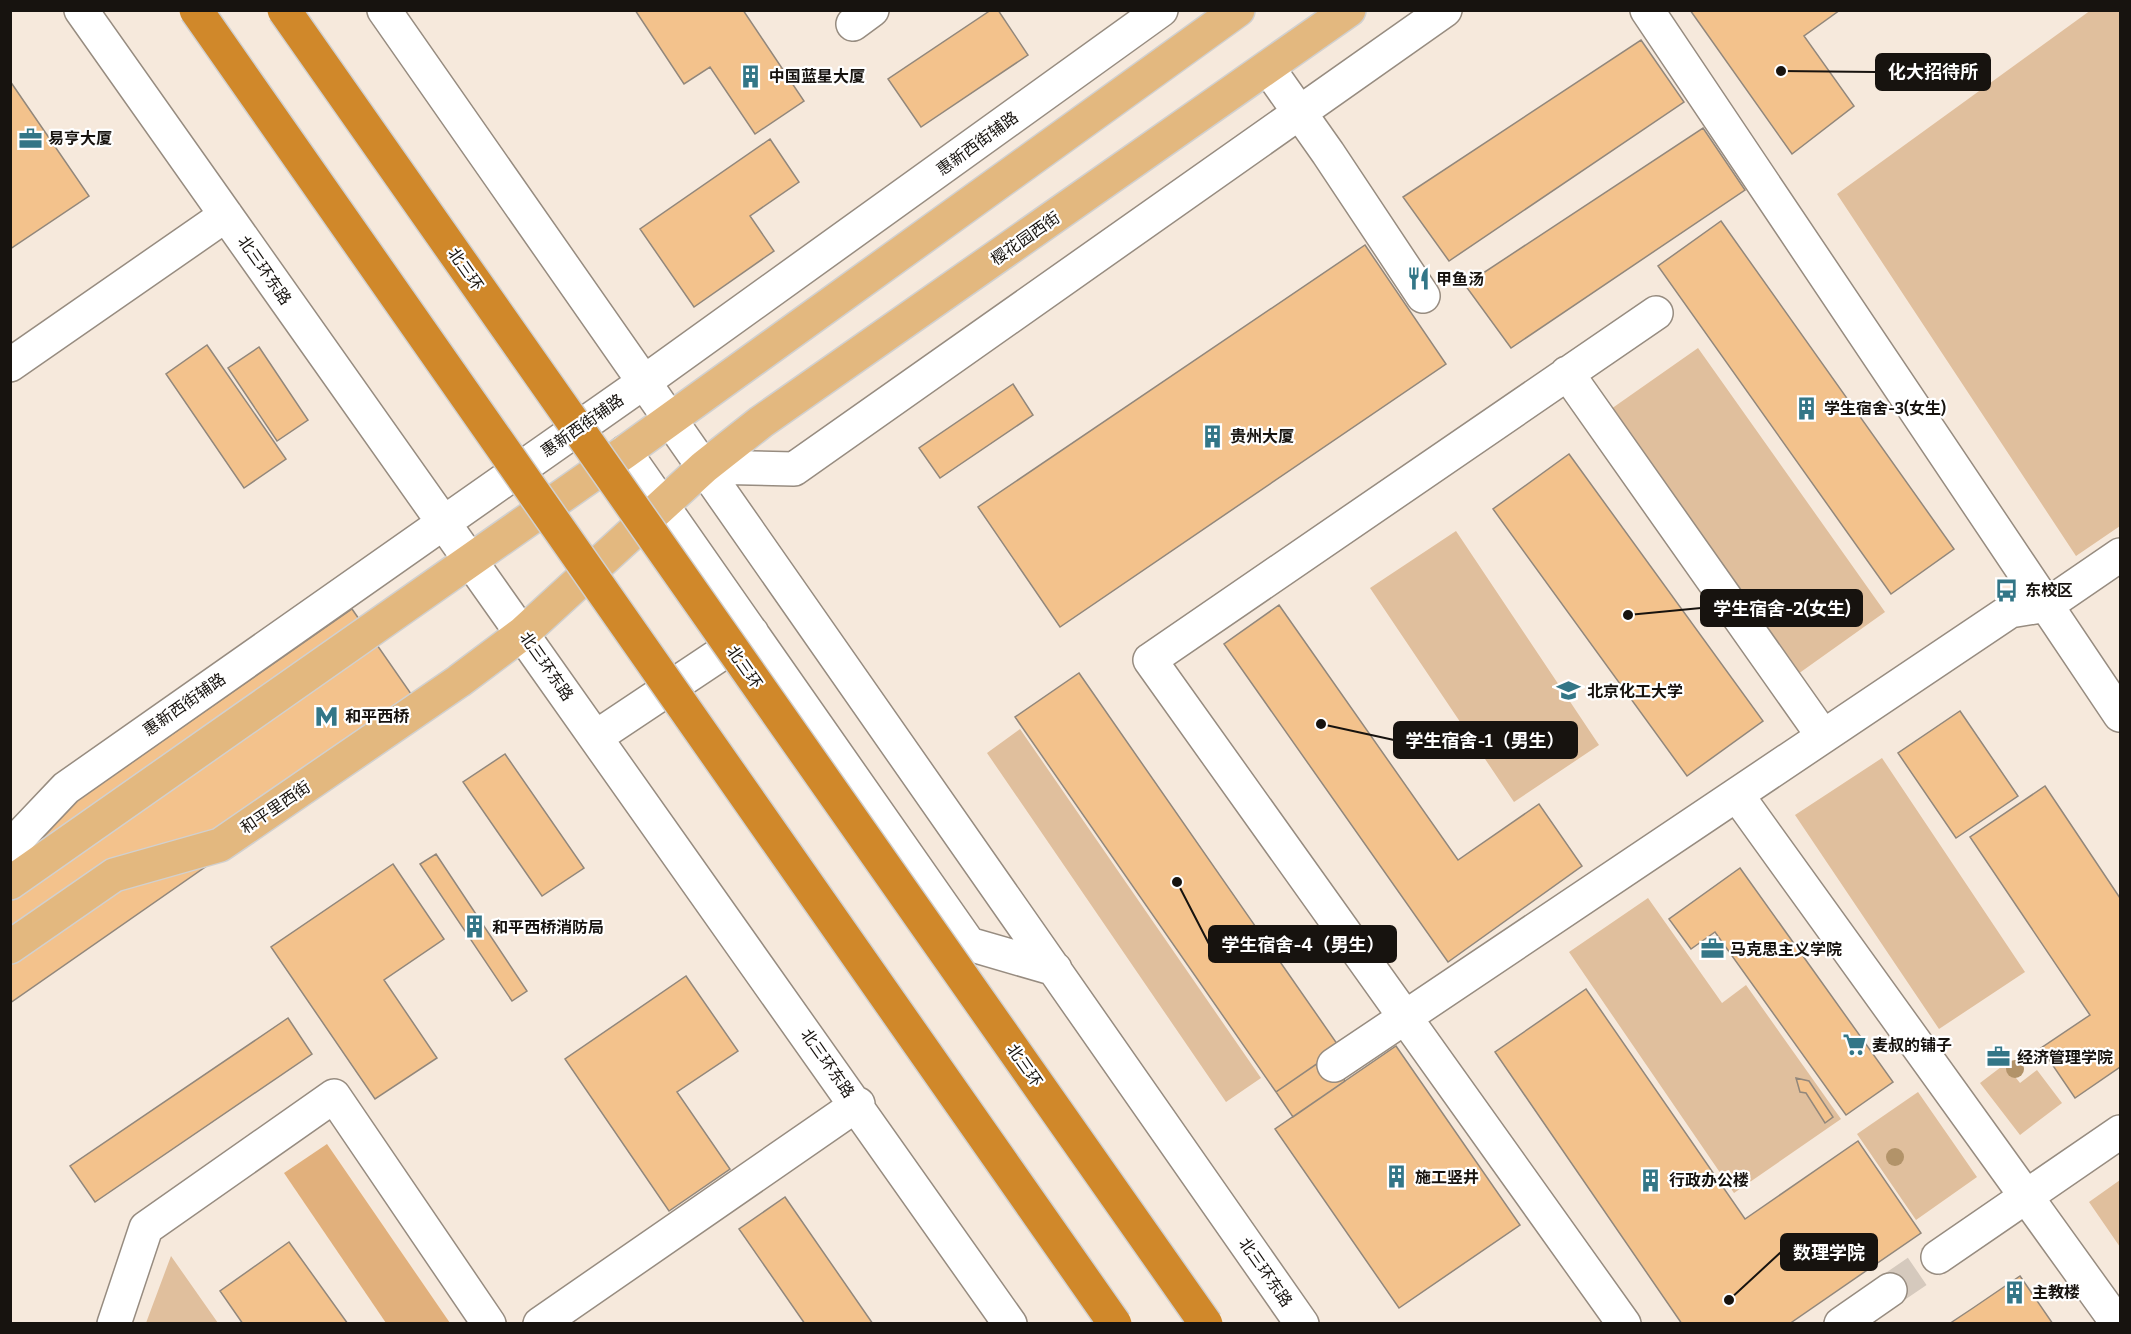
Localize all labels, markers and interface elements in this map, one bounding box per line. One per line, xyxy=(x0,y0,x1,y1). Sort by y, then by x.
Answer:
callout: 化大招待所 xyxy=(1876,54,1990,90)
text: 化大招待所 xyxy=(1888,61,1978,83)
building icon: 中国蓝星大厦 xyxy=(738,63,764,89)
place label: 中国蓝星大厦 xyxy=(769,67,865,86)
street label: 惠新西街辅路 xyxy=(933,108,1022,179)
office icon: 易亨大厦 xyxy=(17,125,43,151)
place label: 易亨大厦 xyxy=(48,129,112,148)
street label: 樱花园西街 xyxy=(987,208,1064,269)
street label: 北三环东路 xyxy=(234,232,295,309)
street label: 北三环 xyxy=(444,244,487,294)
restaurant icon: 甲鱼汤 xyxy=(1405,266,1431,292)
place label: 甲鱼汤 xyxy=(1436,270,1484,289)
street label: 惠新西街辅路 xyxy=(538,390,627,461)
building icon: 学生宿舍-3(女生) xyxy=(1793,395,1819,421)
place label: 学生宿舍-3(女生) xyxy=(1824,399,1946,418)
building icon: 贵州大厦 xyxy=(1199,423,1225,449)
place label: 贵州大厦 xyxy=(1230,427,1294,446)
bus stop icon: 东校区 xyxy=(1994,577,2020,603)
place label: 东校区 xyxy=(2025,581,2073,600)
callout: 学生宿舍-2(女生) xyxy=(1701,590,1862,626)
text: 学生宿舍-2(女生) xyxy=(1713,598,1851,620)
street label: 北三环东路 xyxy=(516,628,577,705)
street label: 北三环 xyxy=(723,642,766,692)
street label: 惠新西街辅路 xyxy=(140,669,229,740)
school or university icon: 北京化工大学 xyxy=(1556,678,1582,704)
place label: 北京化工大学 xyxy=(1587,682,1683,701)
metro station icon: 和平西桥 xyxy=(314,703,340,729)
place label: 和平西桥 xyxy=(345,707,410,726)
callout: 学生宿舍-1（男生） xyxy=(1394,722,1577,758)
text: 学生宿舍-1（男生） xyxy=(1406,730,1564,752)
street label: 和平里西街 xyxy=(237,777,314,838)
building icon: 和平西桥消防局 xyxy=(461,914,487,940)
place label: 和平西桥消防局 xyxy=(492,918,604,937)
callout: 学生宿舍-4（男生） xyxy=(1209,926,1396,962)
text: 学生宿舍-4（男生） xyxy=(1221,934,1385,956)
office icon: 马克思主义学院 xyxy=(1699,936,1725,962)
place label: 马克思主义学院 xyxy=(1730,940,1842,959)
street label: 北三环东路 xyxy=(797,1025,858,1102)
supermarket icon: 麦叔的铺子 xyxy=(1841,1032,1867,1058)
place label: 麦叔的铺子 xyxy=(1872,1036,1952,1055)
street label: 北三环 xyxy=(1003,1040,1046,1090)
office icon: 经济管理学院 xyxy=(1986,1044,2012,1070)
place label: 经济管理学院 xyxy=(2017,1048,2113,1067)
building icon: 施工竖井 xyxy=(1384,1164,1410,1190)
building icon: 行政办公楼 xyxy=(1638,1167,1664,1193)
place label: 施工竖井 xyxy=(1415,1168,1479,1187)
place label: 行政办公楼 xyxy=(1669,1171,1749,1190)
street label: 北三环东路 xyxy=(1235,1234,1296,1311)
callout: 数理学院 xyxy=(1781,1234,1877,1270)
text: 数理学院 xyxy=(1793,1242,1865,1264)
building icon: 主教楼 xyxy=(2001,1279,2027,1305)
place label: 主教楼 xyxy=(2032,1283,2080,1302)

